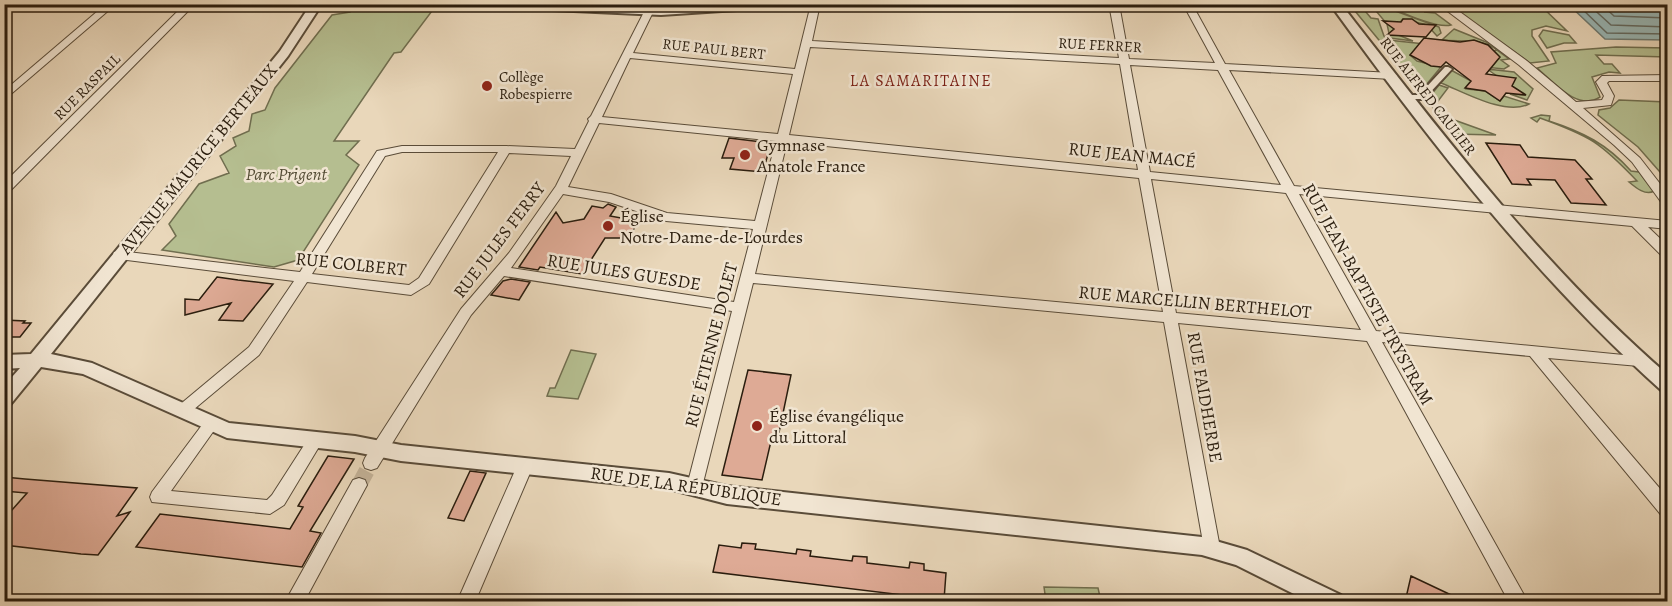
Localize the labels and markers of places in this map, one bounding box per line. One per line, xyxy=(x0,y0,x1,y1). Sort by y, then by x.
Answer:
place label: Collège Robespierre xyxy=(499,67,573,104)
marker: Collège Robespierre xyxy=(480,79,494,93)
place label: Gymnase Anatole France xyxy=(756,133,866,178)
marker: Gymnase Anatole France xyxy=(738,148,752,162)
place label: Église Notre-Dame-de-Lourdes xyxy=(620,204,803,249)
marker: Église Notre-Dame-de-Lourdes xyxy=(601,219,615,233)
place label: Église évangélique du Littoral xyxy=(769,404,904,449)
marker: Église évangélique du Littoral xyxy=(750,419,764,433)

